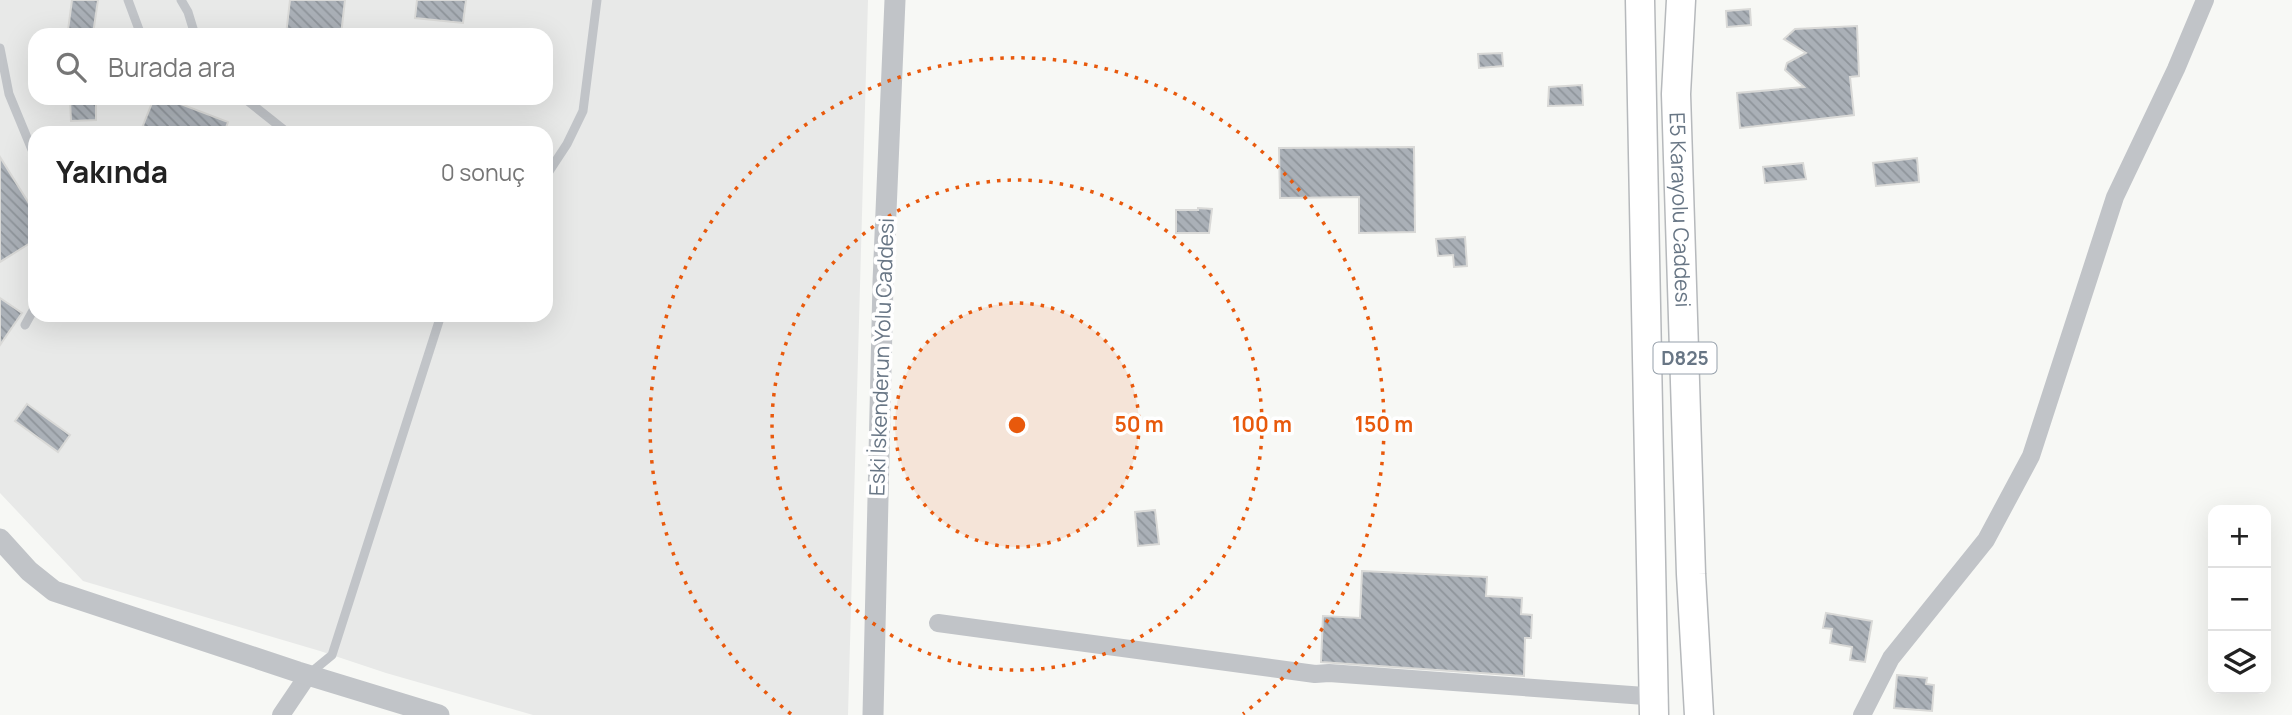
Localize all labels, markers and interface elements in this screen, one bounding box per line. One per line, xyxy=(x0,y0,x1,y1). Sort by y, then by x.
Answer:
search box xyxy=(28,28,553,105)
icon: search xyxy=(52,48,90,86)
text: Burada ara xyxy=(108,49,235,85)
street label: E5 Karayolu Caddesi xyxy=(1664,112,1698,308)
text: Yakında xyxy=(56,151,168,192)
text: 0 sonuç xyxy=(441,156,525,188)
street label: Eski İskenderun Yolu Caddesi xyxy=(862,217,900,496)
road number: D825 xyxy=(1654,342,1716,374)
text: 50 m xyxy=(1114,410,1164,438)
text: 100 m xyxy=(1232,410,1292,438)
text: 150 m xyxy=(1355,410,1413,438)
centre of rings xyxy=(1005,413,1029,437)
map controls xyxy=(2208,505,2271,694)
button: + xyxy=(2208,505,2271,568)
button: − xyxy=(2208,568,2271,631)
button: layers xyxy=(2208,631,2271,694)

